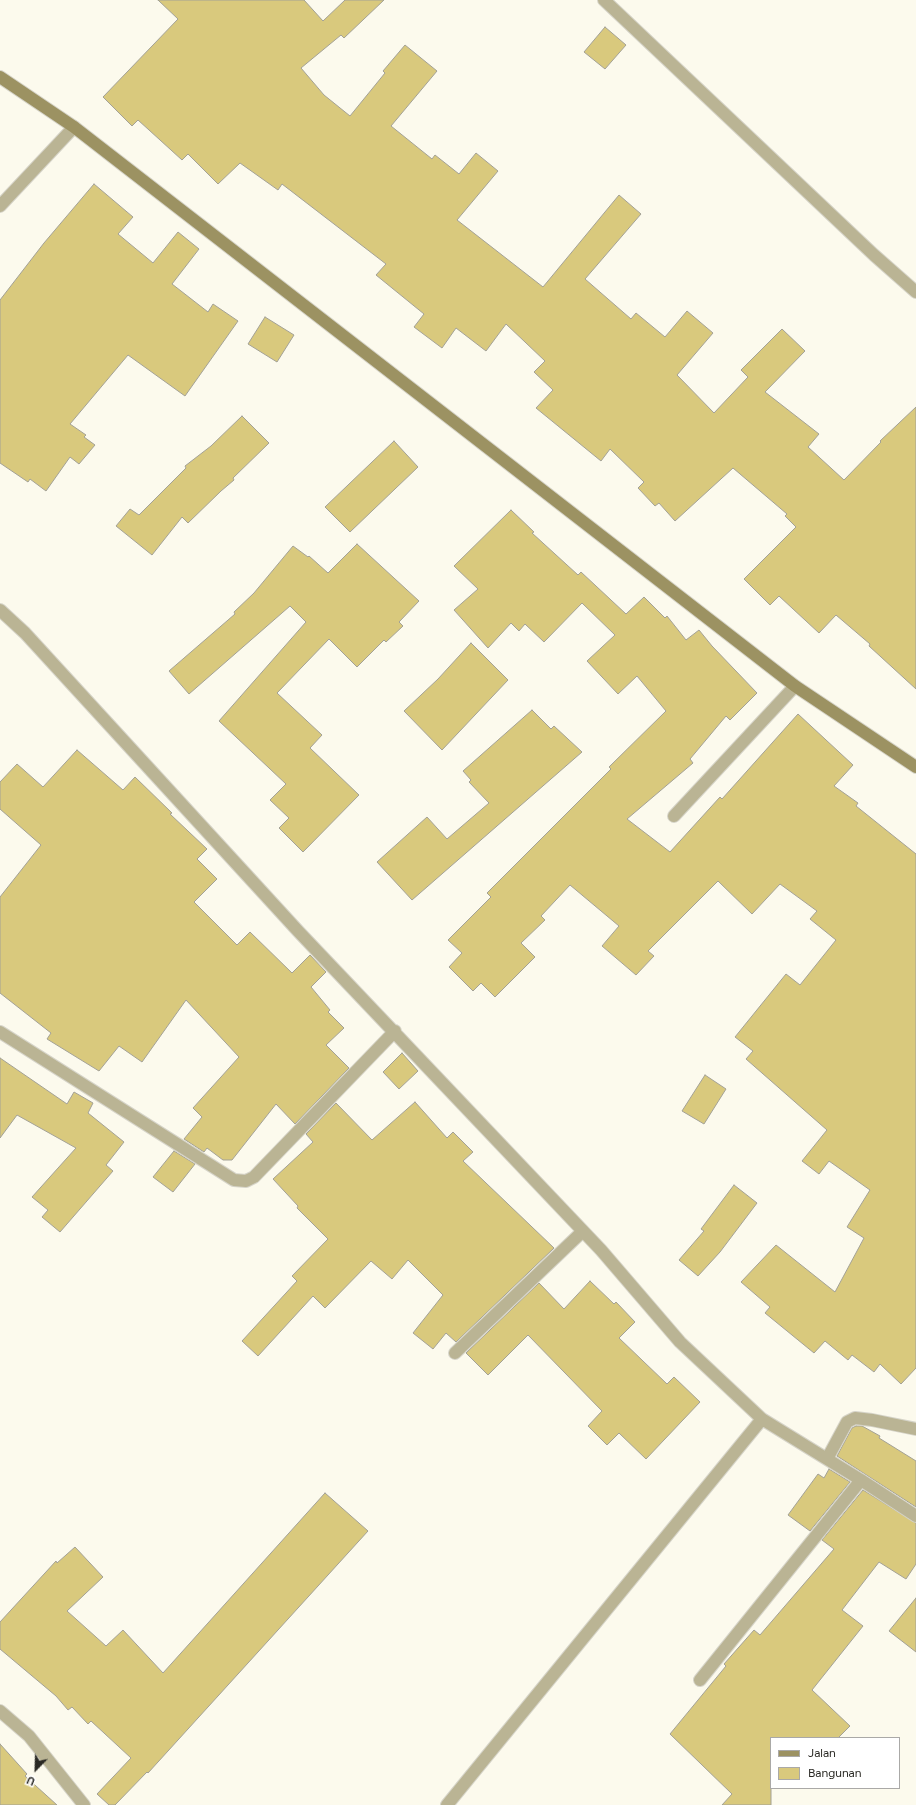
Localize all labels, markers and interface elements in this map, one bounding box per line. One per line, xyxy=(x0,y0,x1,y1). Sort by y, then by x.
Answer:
legend xyxy=(770,1737,900,1789)
text: Jalan xyxy=(808,1746,836,1760)
north arrow xyxy=(16,1749,56,1789)
text: Bangunan xyxy=(808,1766,861,1780)
text: U xyxy=(25,1773,37,1788)

